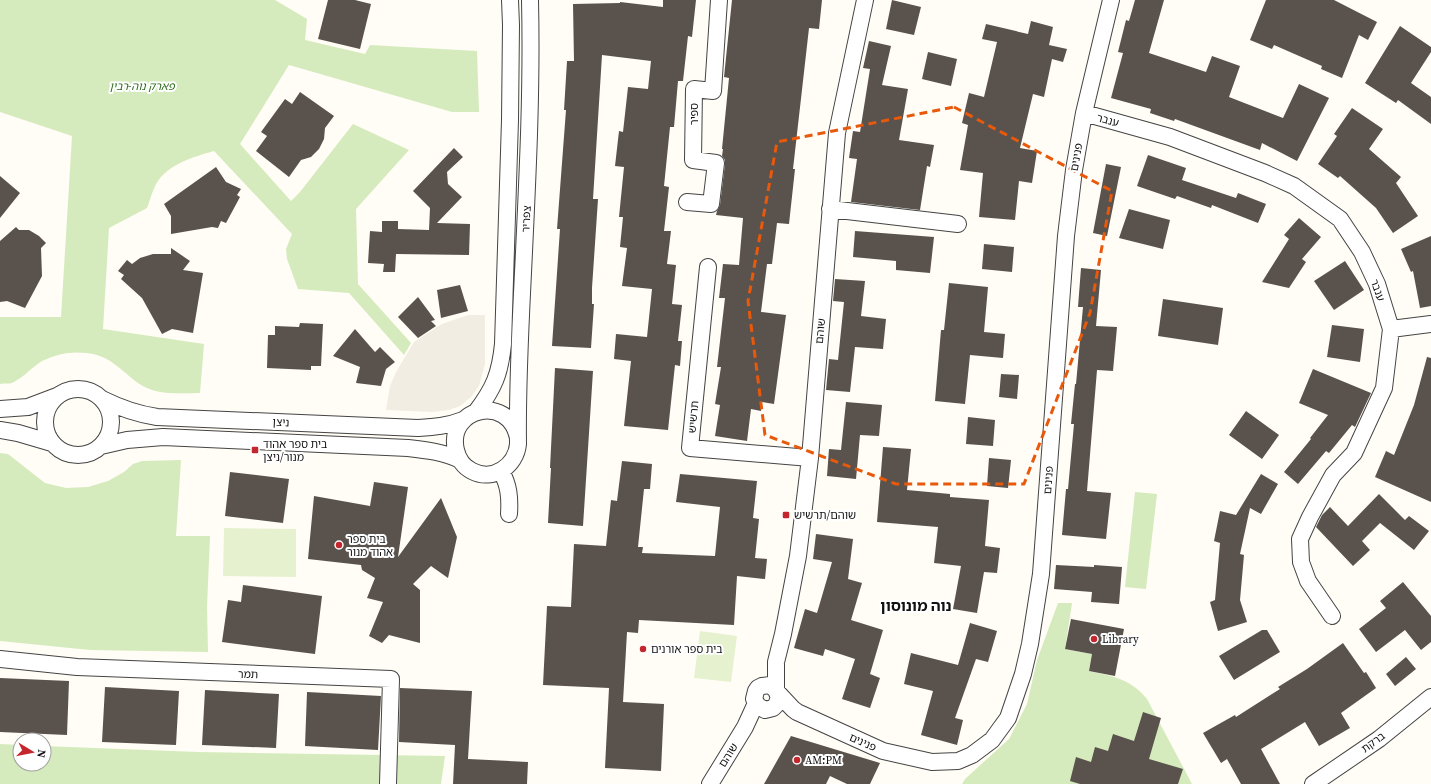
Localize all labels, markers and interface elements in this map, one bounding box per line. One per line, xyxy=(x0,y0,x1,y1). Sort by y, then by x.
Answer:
park label: פארק נוה-רבין xyxy=(109,79,176,94)
street label: ספיר xyxy=(687,103,702,125)
street label: ענבר xyxy=(1095,110,1121,131)
street label: פנינים xyxy=(1067,141,1086,172)
street label: צפריר xyxy=(518,205,535,233)
street label: ענבר xyxy=(1367,277,1388,303)
street label: שוהם xyxy=(812,318,829,345)
street label: תרשיש xyxy=(685,400,702,434)
street label: ניצן xyxy=(272,415,290,430)
place label: בית ספר אהוד מנור/ניצן xyxy=(263,437,327,465)
marker: בית ספר אהוד מנור/ניצן xyxy=(250,445,260,455)
street label: פנינים xyxy=(1040,465,1057,495)
place label: שוהם/תרשיש xyxy=(794,508,856,523)
marker: שוהם/תרשיש xyxy=(781,510,791,520)
place label: בית ספר אהוד מנור xyxy=(347,532,393,560)
marker: בית ספר אהוד מנור xyxy=(334,540,344,550)
district label: נוה מונוסון xyxy=(880,595,952,616)
place label: Library xyxy=(1102,632,1139,647)
marker: Library xyxy=(1089,634,1099,644)
place label: בית ספר אורנים xyxy=(651,642,723,657)
marker: בית ספר אורנים xyxy=(638,644,648,654)
street label: תמר xyxy=(238,667,258,682)
street label: ברקת xyxy=(1358,729,1388,756)
street label: פנינים xyxy=(847,730,879,755)
north arrow xyxy=(12,732,52,772)
street label: שוהם xyxy=(715,740,742,770)
text: N xyxy=(33,748,49,759)
place label: AM:PM xyxy=(805,753,842,768)
marker: AM:PM xyxy=(792,755,802,765)

